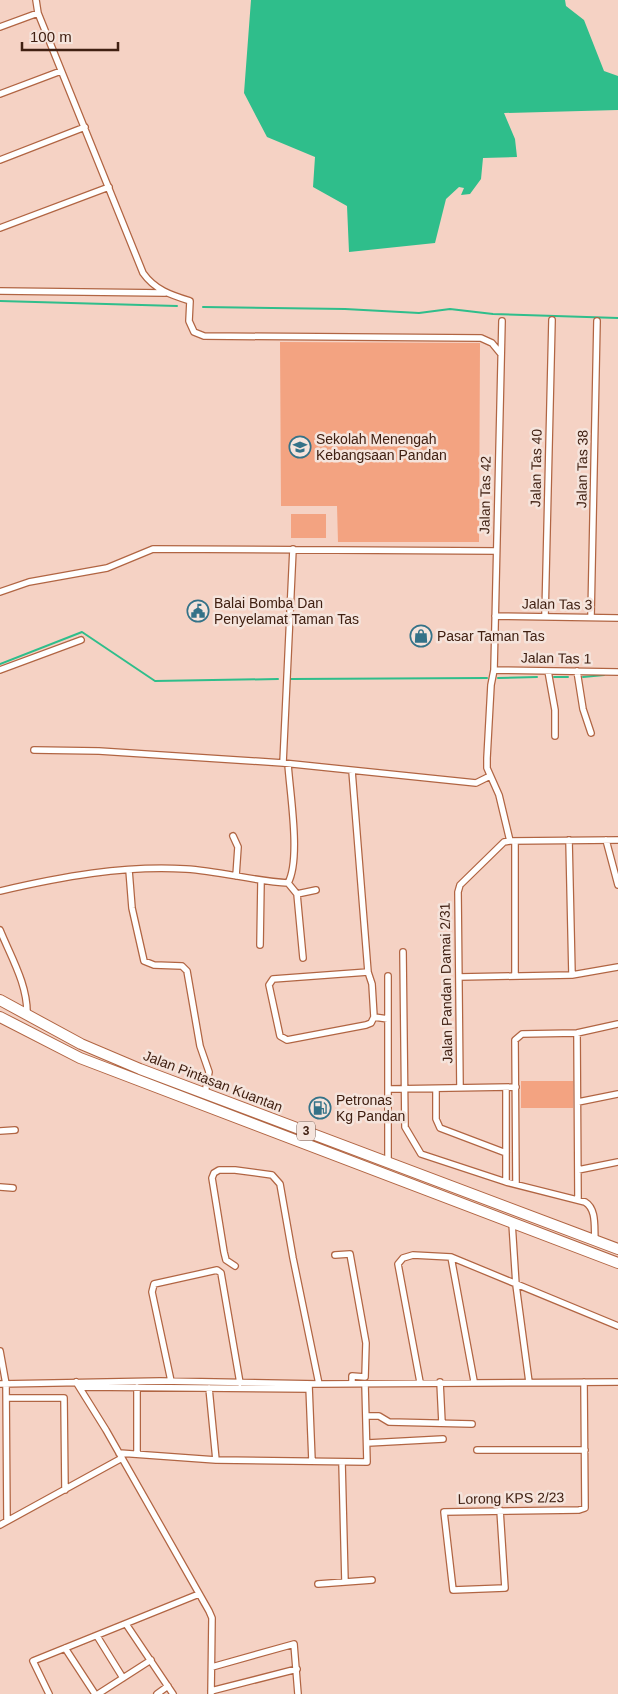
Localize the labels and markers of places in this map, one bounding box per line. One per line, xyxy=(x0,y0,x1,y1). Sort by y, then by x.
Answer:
place label: Sekolah Menengah Kebangsaan Pandan xyxy=(316,431,447,463)
school or university icon: Sekolah Menengah Kebangsaan Pandan xyxy=(288,435,312,459)
place label: Balai Bomba Dan Penyelamat Taman Tas xyxy=(214,595,359,627)
public building icon: Balai Bomba Dan Penyelamat Taman Tas xyxy=(186,599,210,623)
shop icon: Pasar Taman Tas xyxy=(409,624,433,648)
place label: Pasar Taman Tas xyxy=(437,628,545,644)
place label: Petronas Kg Pandan xyxy=(336,1092,405,1124)
fuel station icon: Petronas Kg Pandan xyxy=(308,1096,332,1120)

